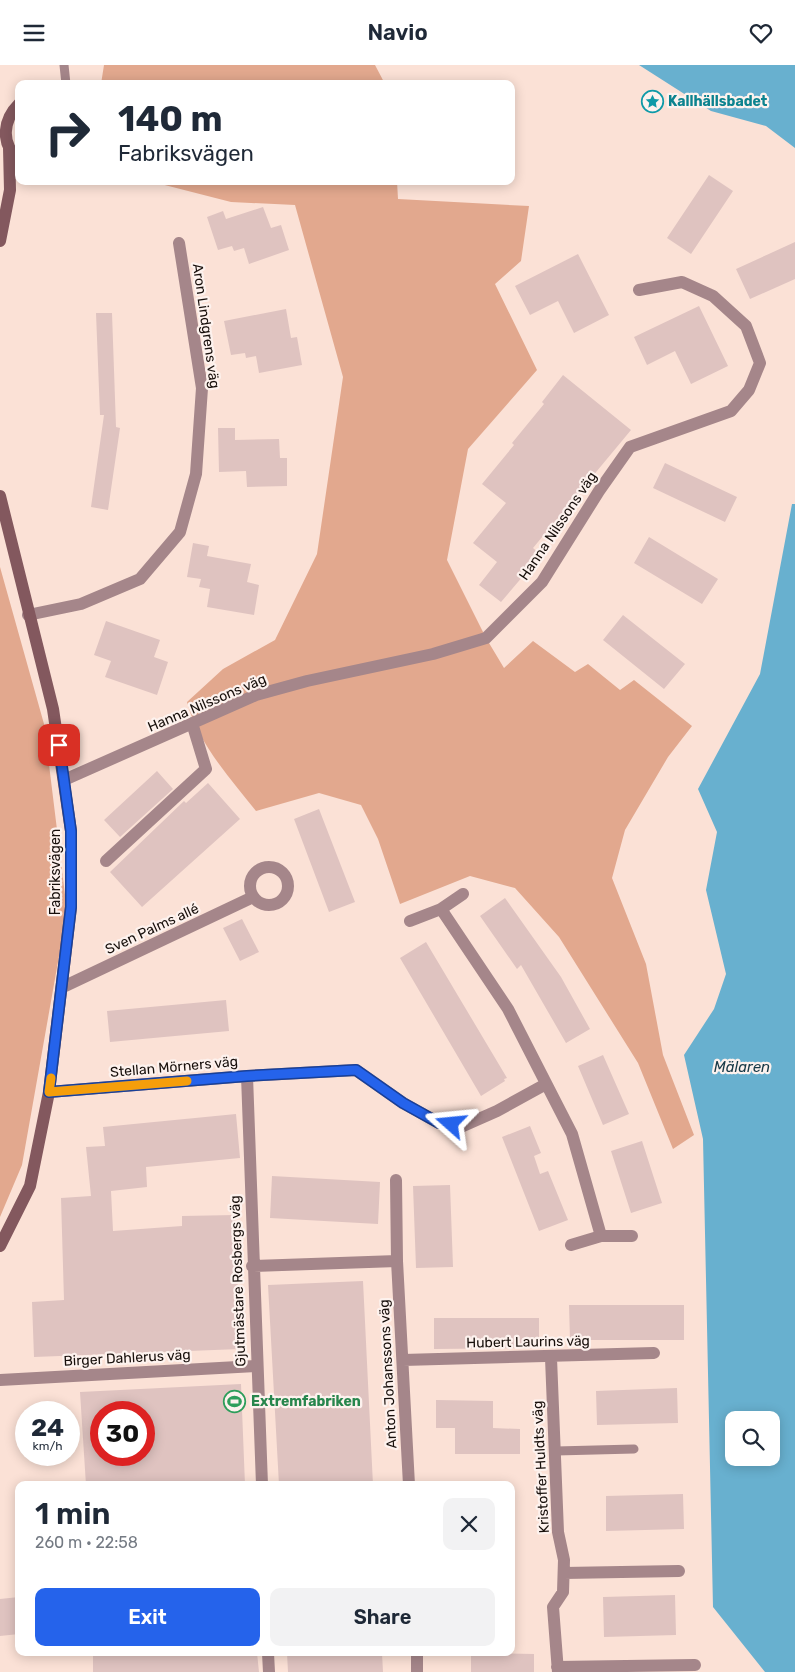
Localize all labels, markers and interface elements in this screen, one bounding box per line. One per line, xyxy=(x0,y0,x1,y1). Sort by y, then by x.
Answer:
icon: menu xyxy=(20,19,48,47)
text: Navio xyxy=(367,19,428,46)
icon: heart xyxy=(747,19,775,47)
place icon: Kallhällsbadet xyxy=(640,89,664,113)
place label: Kallhällsbadet xyxy=(668,93,768,110)
text: 140 m xyxy=(118,98,223,140)
icon: right xyxy=(35,100,100,165)
text: Fabriksvägen xyxy=(118,140,254,167)
street label: Aron Lindgrens väg xyxy=(189,262,223,390)
street label: Hanna Nilssons väg xyxy=(515,469,601,583)
street label: Hanna Nilssons väg xyxy=(145,670,269,736)
pin xyxy=(38,724,80,766)
icon: arrive xyxy=(45,731,73,759)
street label: Fabriksvägen xyxy=(47,829,64,915)
street label: Sven Palms allé xyxy=(103,900,202,958)
street label: Stellan Mörners väg xyxy=(109,1053,239,1081)
water label: Mälaren xyxy=(714,1058,770,1076)
position arrow xyxy=(424,1097,476,1149)
street label: Gjutmästare Rosbergs väg xyxy=(227,1195,249,1367)
street label: Anton Johanssons väg xyxy=(376,1299,400,1449)
street label: Hubert Laurins väg xyxy=(466,1332,590,1352)
street label: Birger Dahlerus väg xyxy=(63,1346,191,1370)
sports icon: Extremfabriken xyxy=(223,1389,247,1413)
place label: Extremfabriken xyxy=(251,1393,361,1410)
street label: Kristoffer Huldts väg xyxy=(529,1400,553,1534)
speed limit sign: 30 xyxy=(90,1401,155,1466)
map controls xyxy=(725,1411,780,1466)
button: search xyxy=(725,1411,780,1466)
text: 24 xyxy=(31,1413,64,1442)
text: km/h xyxy=(33,1439,62,1453)
text: 1 min xyxy=(35,1496,110,1532)
button: close xyxy=(443,1498,495,1550)
text: 260 m · 22:58 xyxy=(35,1533,138,1552)
button: Exit xyxy=(35,1588,260,1646)
button: Share xyxy=(270,1588,495,1646)

